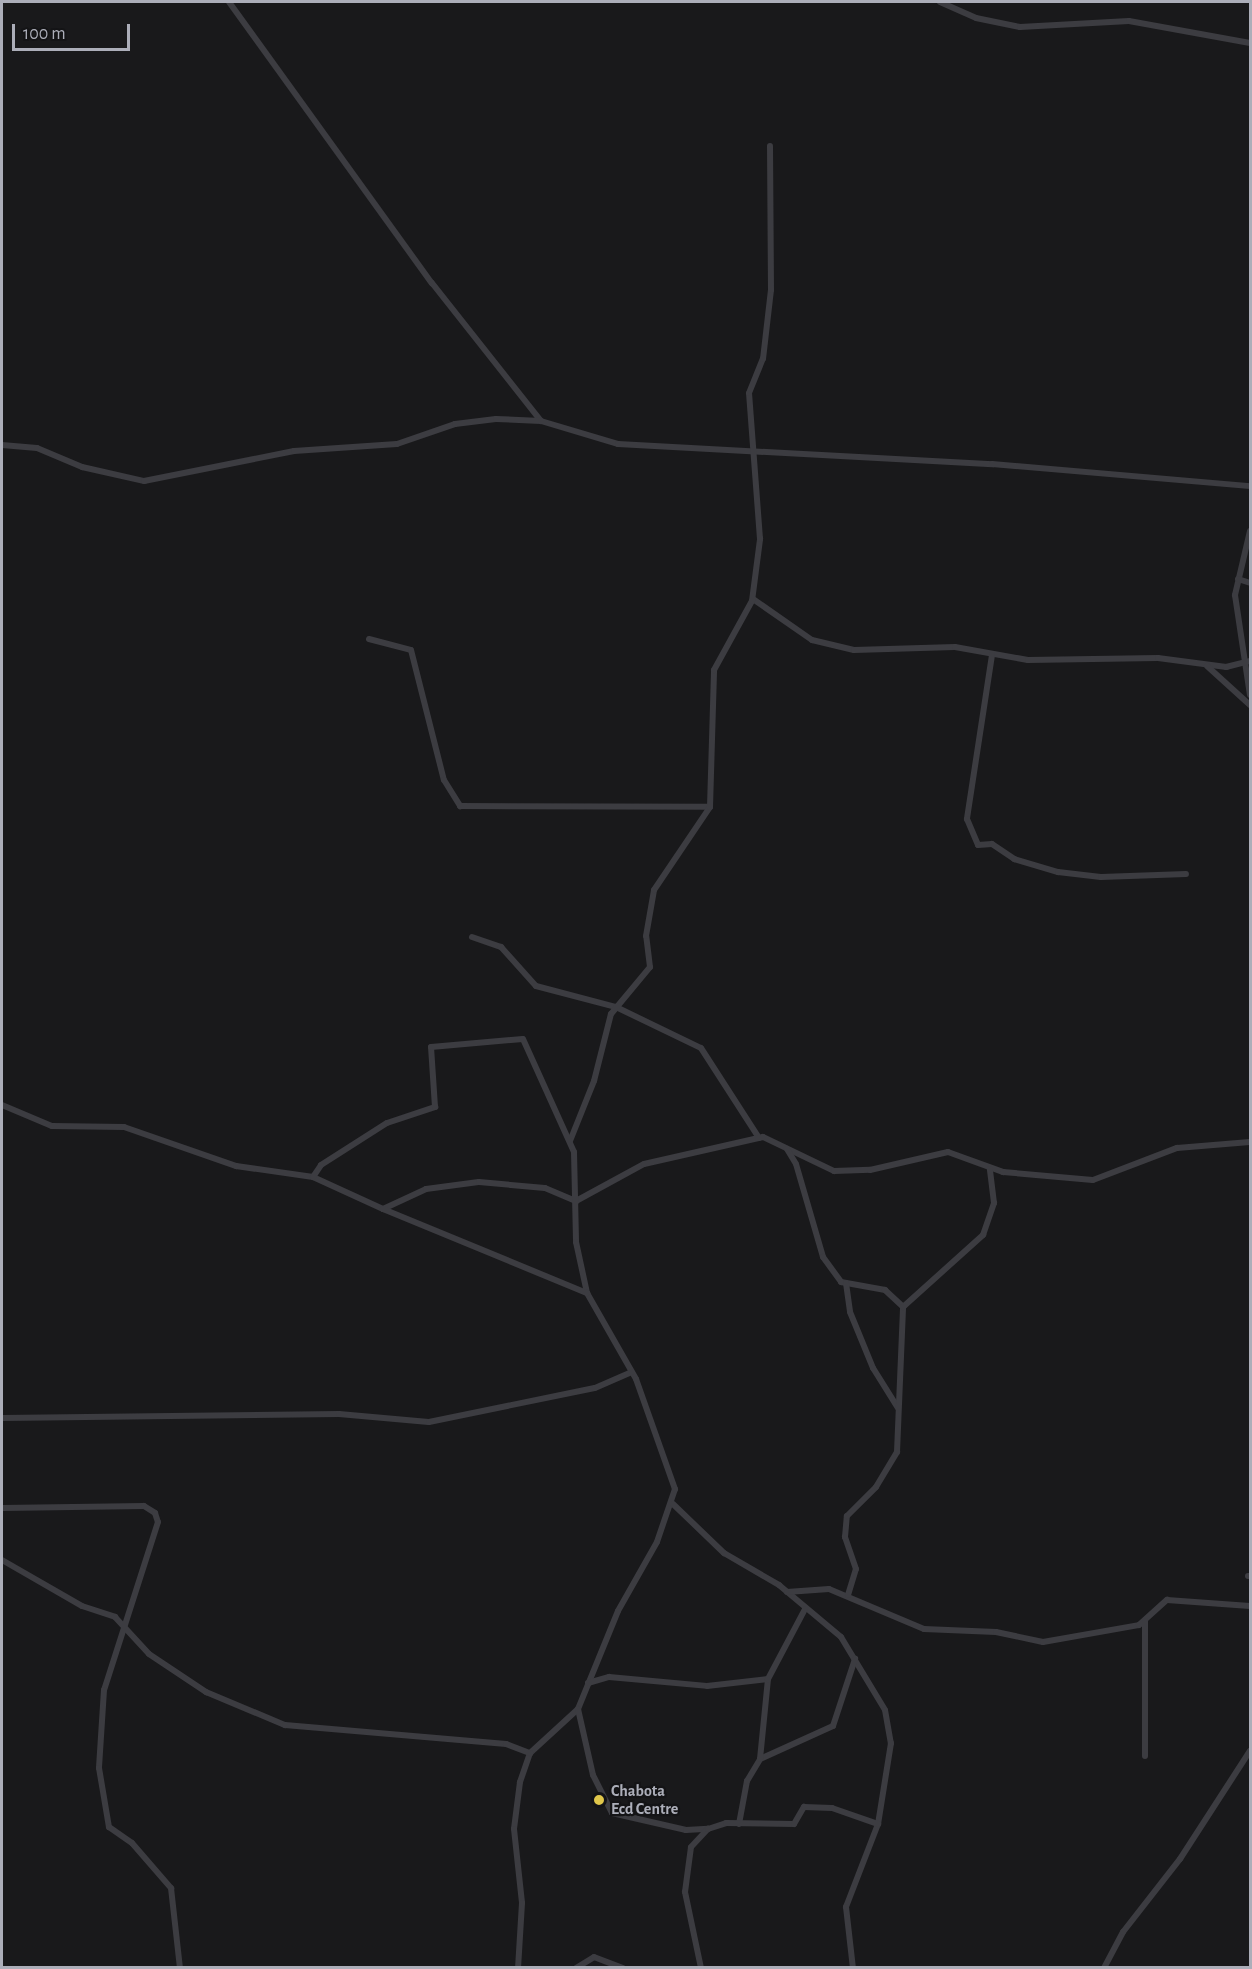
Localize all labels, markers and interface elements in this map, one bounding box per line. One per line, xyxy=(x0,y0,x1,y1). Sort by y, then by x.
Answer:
scale bar xyxy=(15,12,134,50)
text: 100 m xyxy=(23,25,66,43)
place label: Chabota Ecd Centre xyxy=(611,1781,678,1819)
marker: Chabota Ecd Centre xyxy=(592,1793,606,1807)

